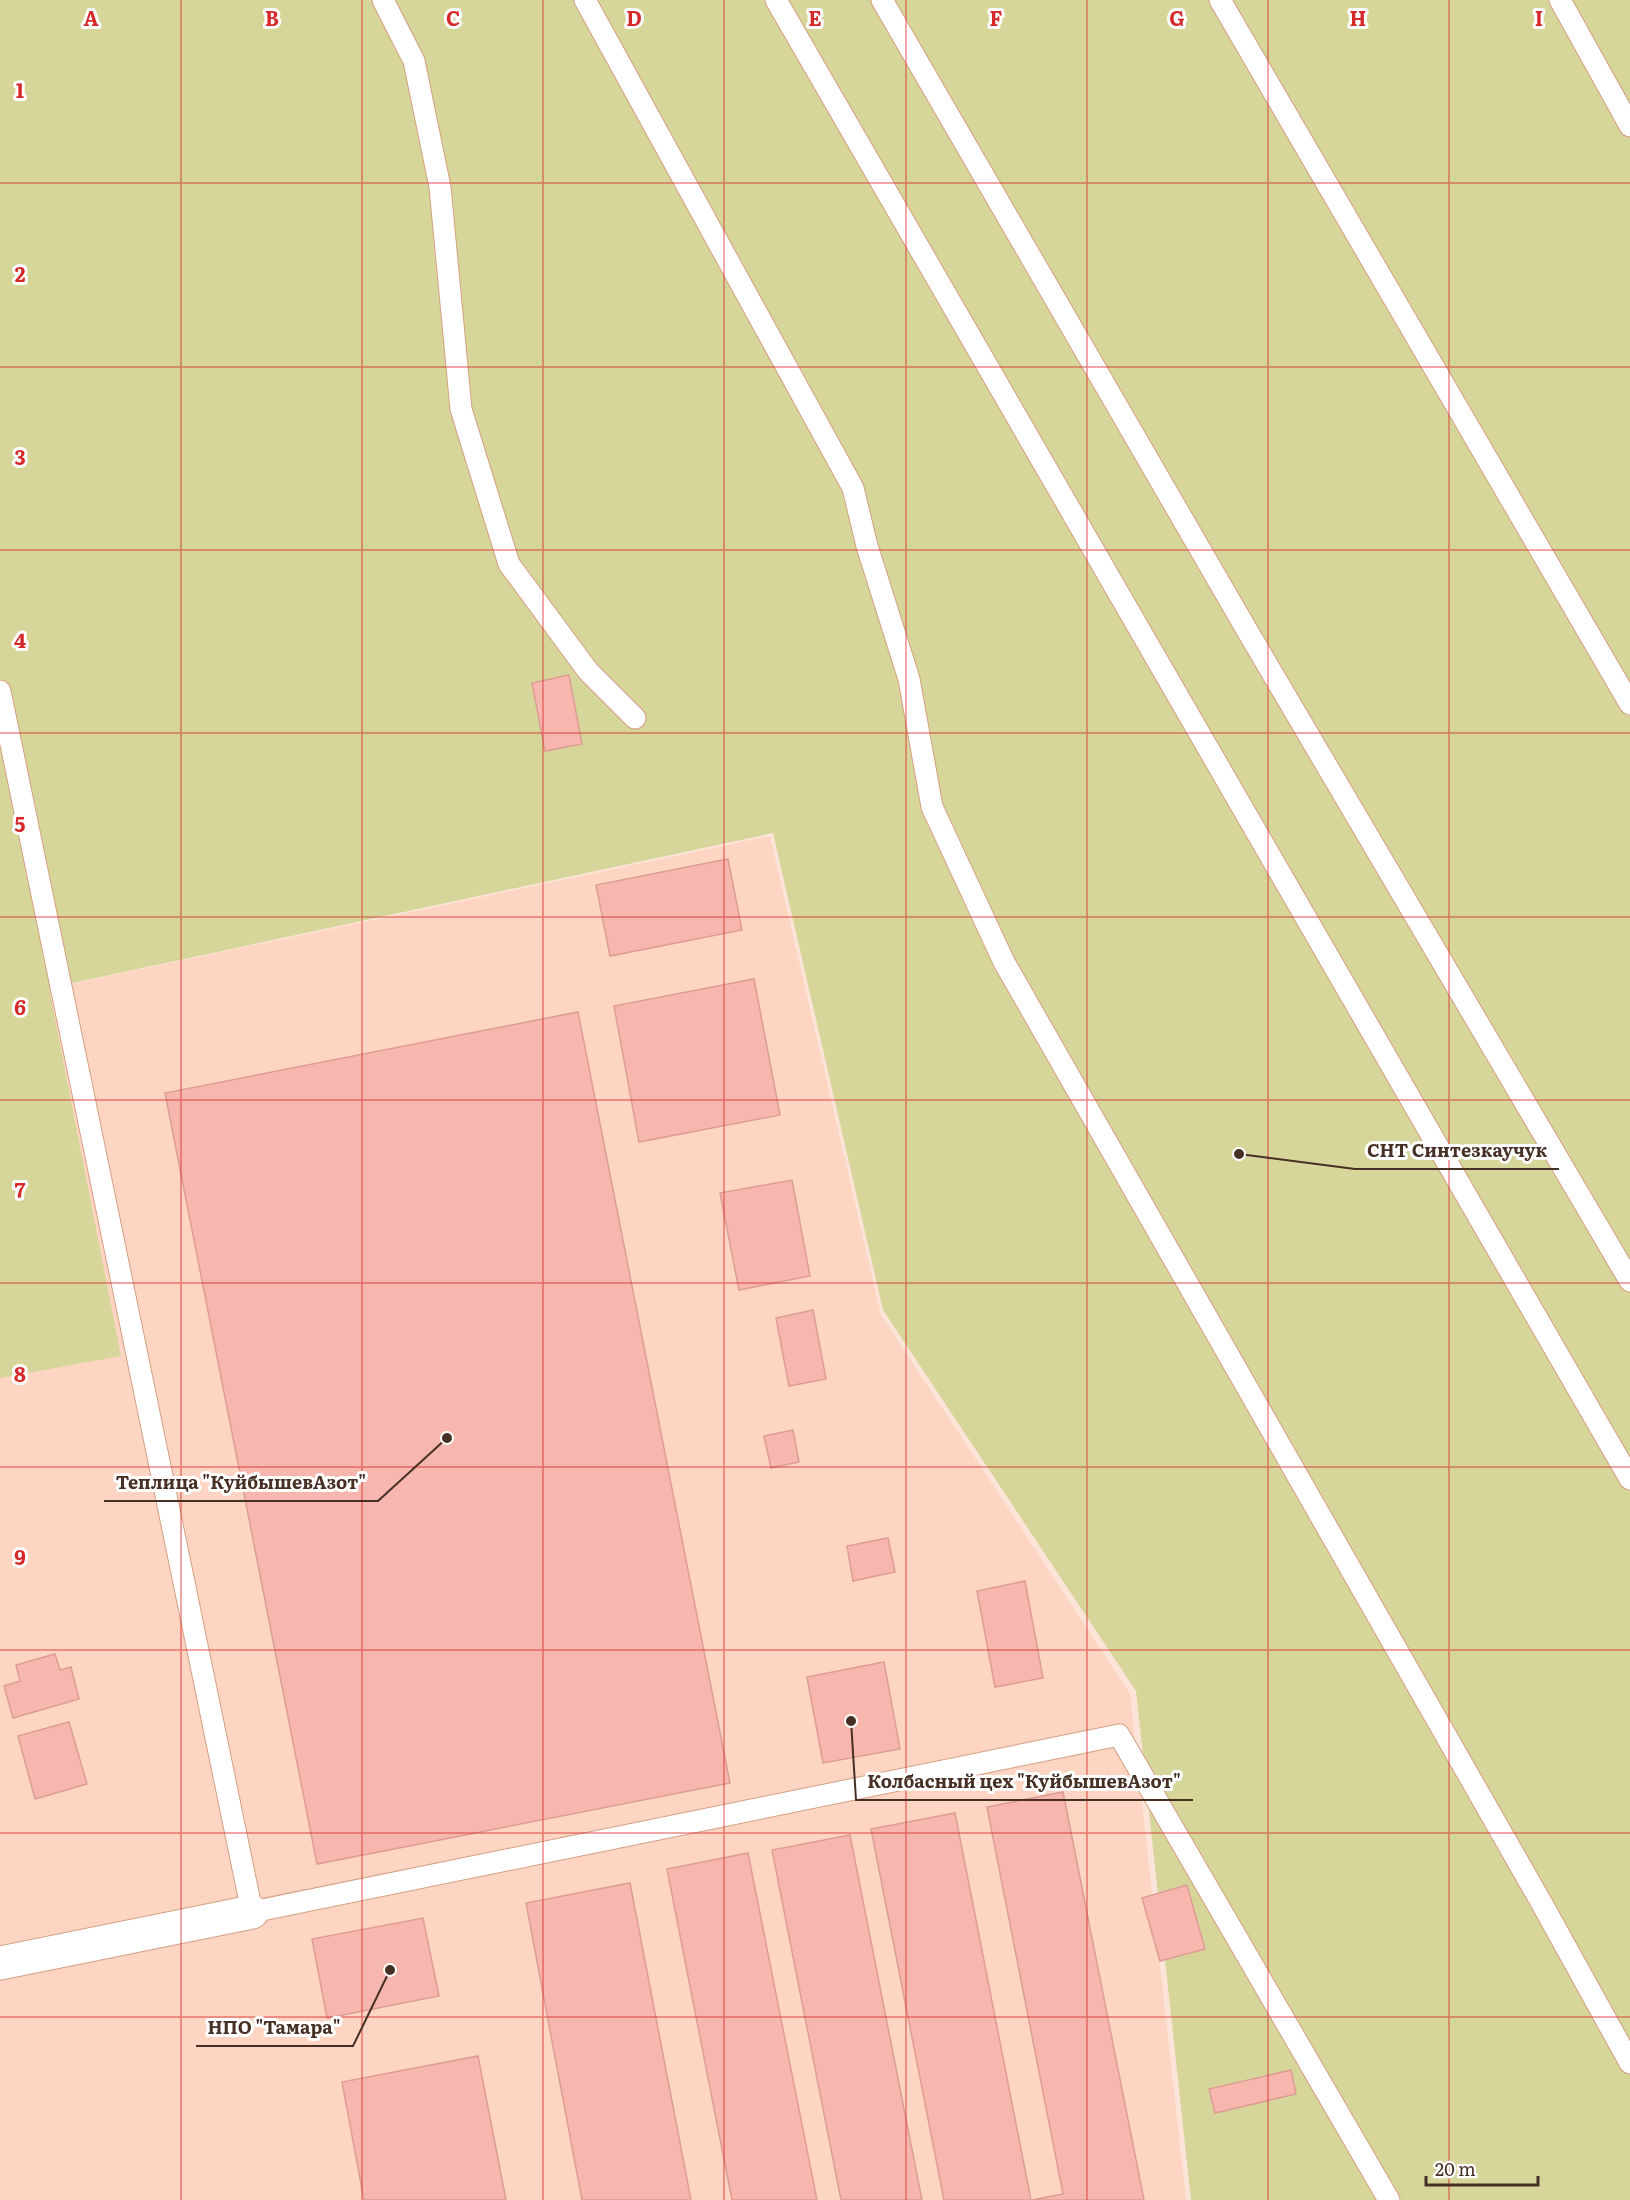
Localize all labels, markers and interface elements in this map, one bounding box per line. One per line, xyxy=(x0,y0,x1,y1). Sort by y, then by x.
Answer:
text: A xyxy=(83,2,99,32)
text: B xyxy=(265,2,279,32)
text: C xyxy=(446,2,460,32)
text: D xyxy=(626,2,642,32)
text: E xyxy=(808,2,822,32)
text: F xyxy=(990,2,1003,32)
text: G xyxy=(1169,2,1185,32)
text: H xyxy=(1350,2,1366,32)
text: I xyxy=(1535,2,1543,32)
text: 1 xyxy=(16,74,24,104)
text: 2 xyxy=(15,258,26,288)
text: 3 xyxy=(14,441,26,471)
text: 4 xyxy=(14,624,26,654)
text: 5 xyxy=(15,808,26,838)
text: 6 xyxy=(14,991,26,1021)
callout: СНТ Синтезкаучук xyxy=(1355,1133,1559,1169)
text: СНТ Синтезкаучук xyxy=(1367,1136,1547,1163)
text: 7 xyxy=(15,1174,26,1204)
text: 8 xyxy=(14,1358,26,1388)
callout: Теплица "КуйбышевАзот" xyxy=(104,1465,378,1501)
text: Теплица "КуйбышевАзот" xyxy=(116,1468,366,1495)
text: 9 xyxy=(14,1541,26,1571)
callout: Колбасный цех "КуйбышевАзот" xyxy=(856,1764,1193,1800)
text: Колбасный цех "КуйбышевАзот" xyxy=(867,1767,1181,1794)
callout: НПО "Тамара" xyxy=(196,2010,353,2046)
text: НПО "Тамара" xyxy=(207,2013,341,2040)
scale bar xyxy=(1426,2149,1538,2187)
text: 20 m xyxy=(1435,2155,1476,2182)

